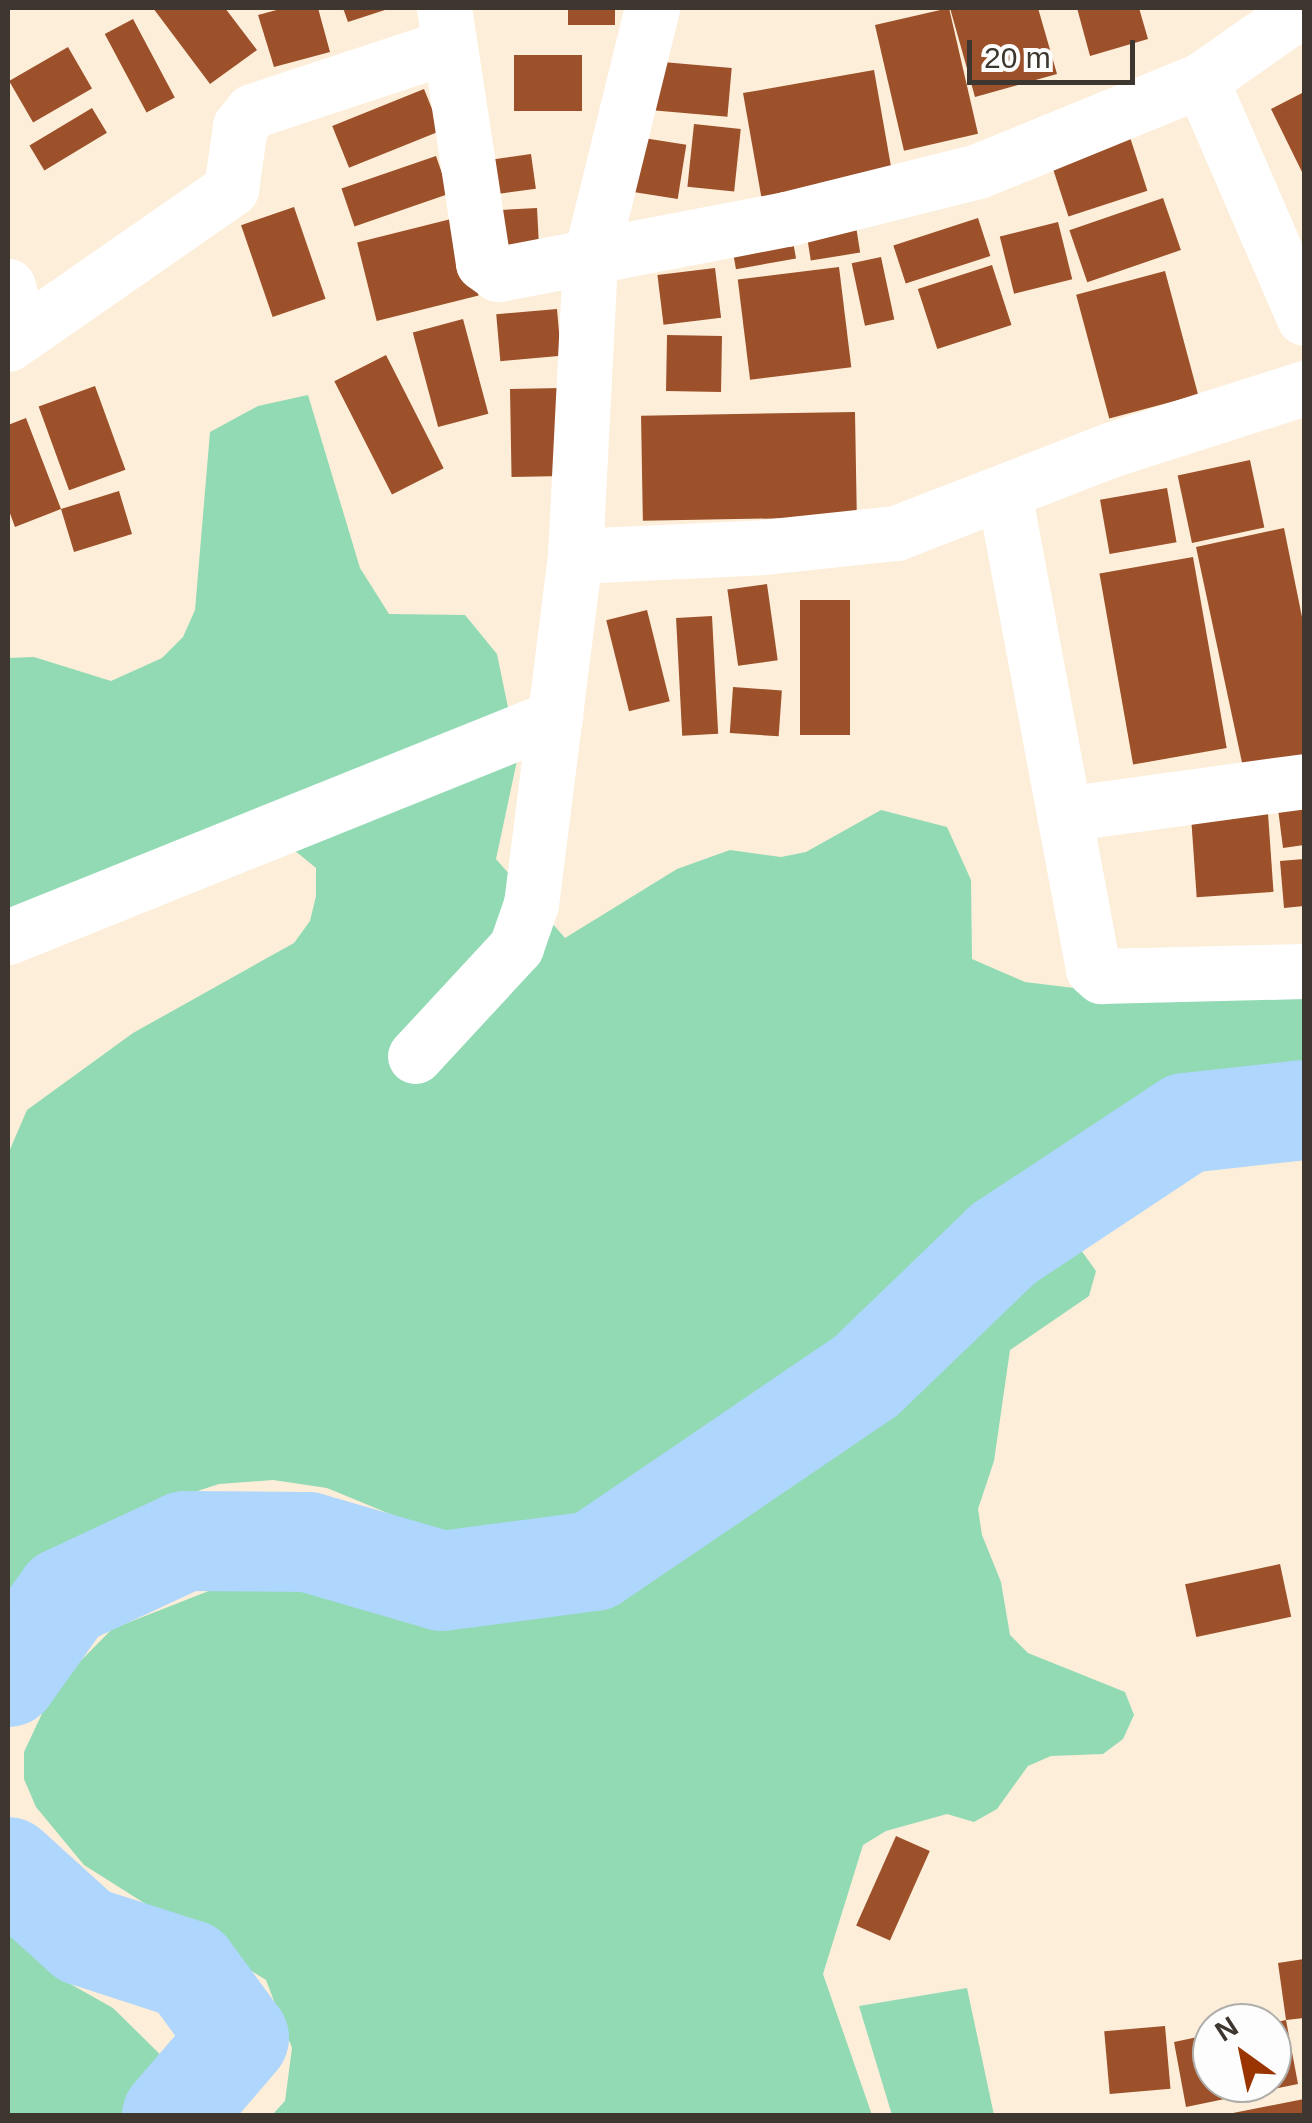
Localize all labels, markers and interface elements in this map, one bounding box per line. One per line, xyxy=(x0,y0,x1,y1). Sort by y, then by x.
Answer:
scale bar xyxy=(972,20,1140,82)
text: 20 m xyxy=(984,41,1051,74)
north arrow xyxy=(1192,2003,1292,2103)
text: N xyxy=(1210,2011,1243,2048)

